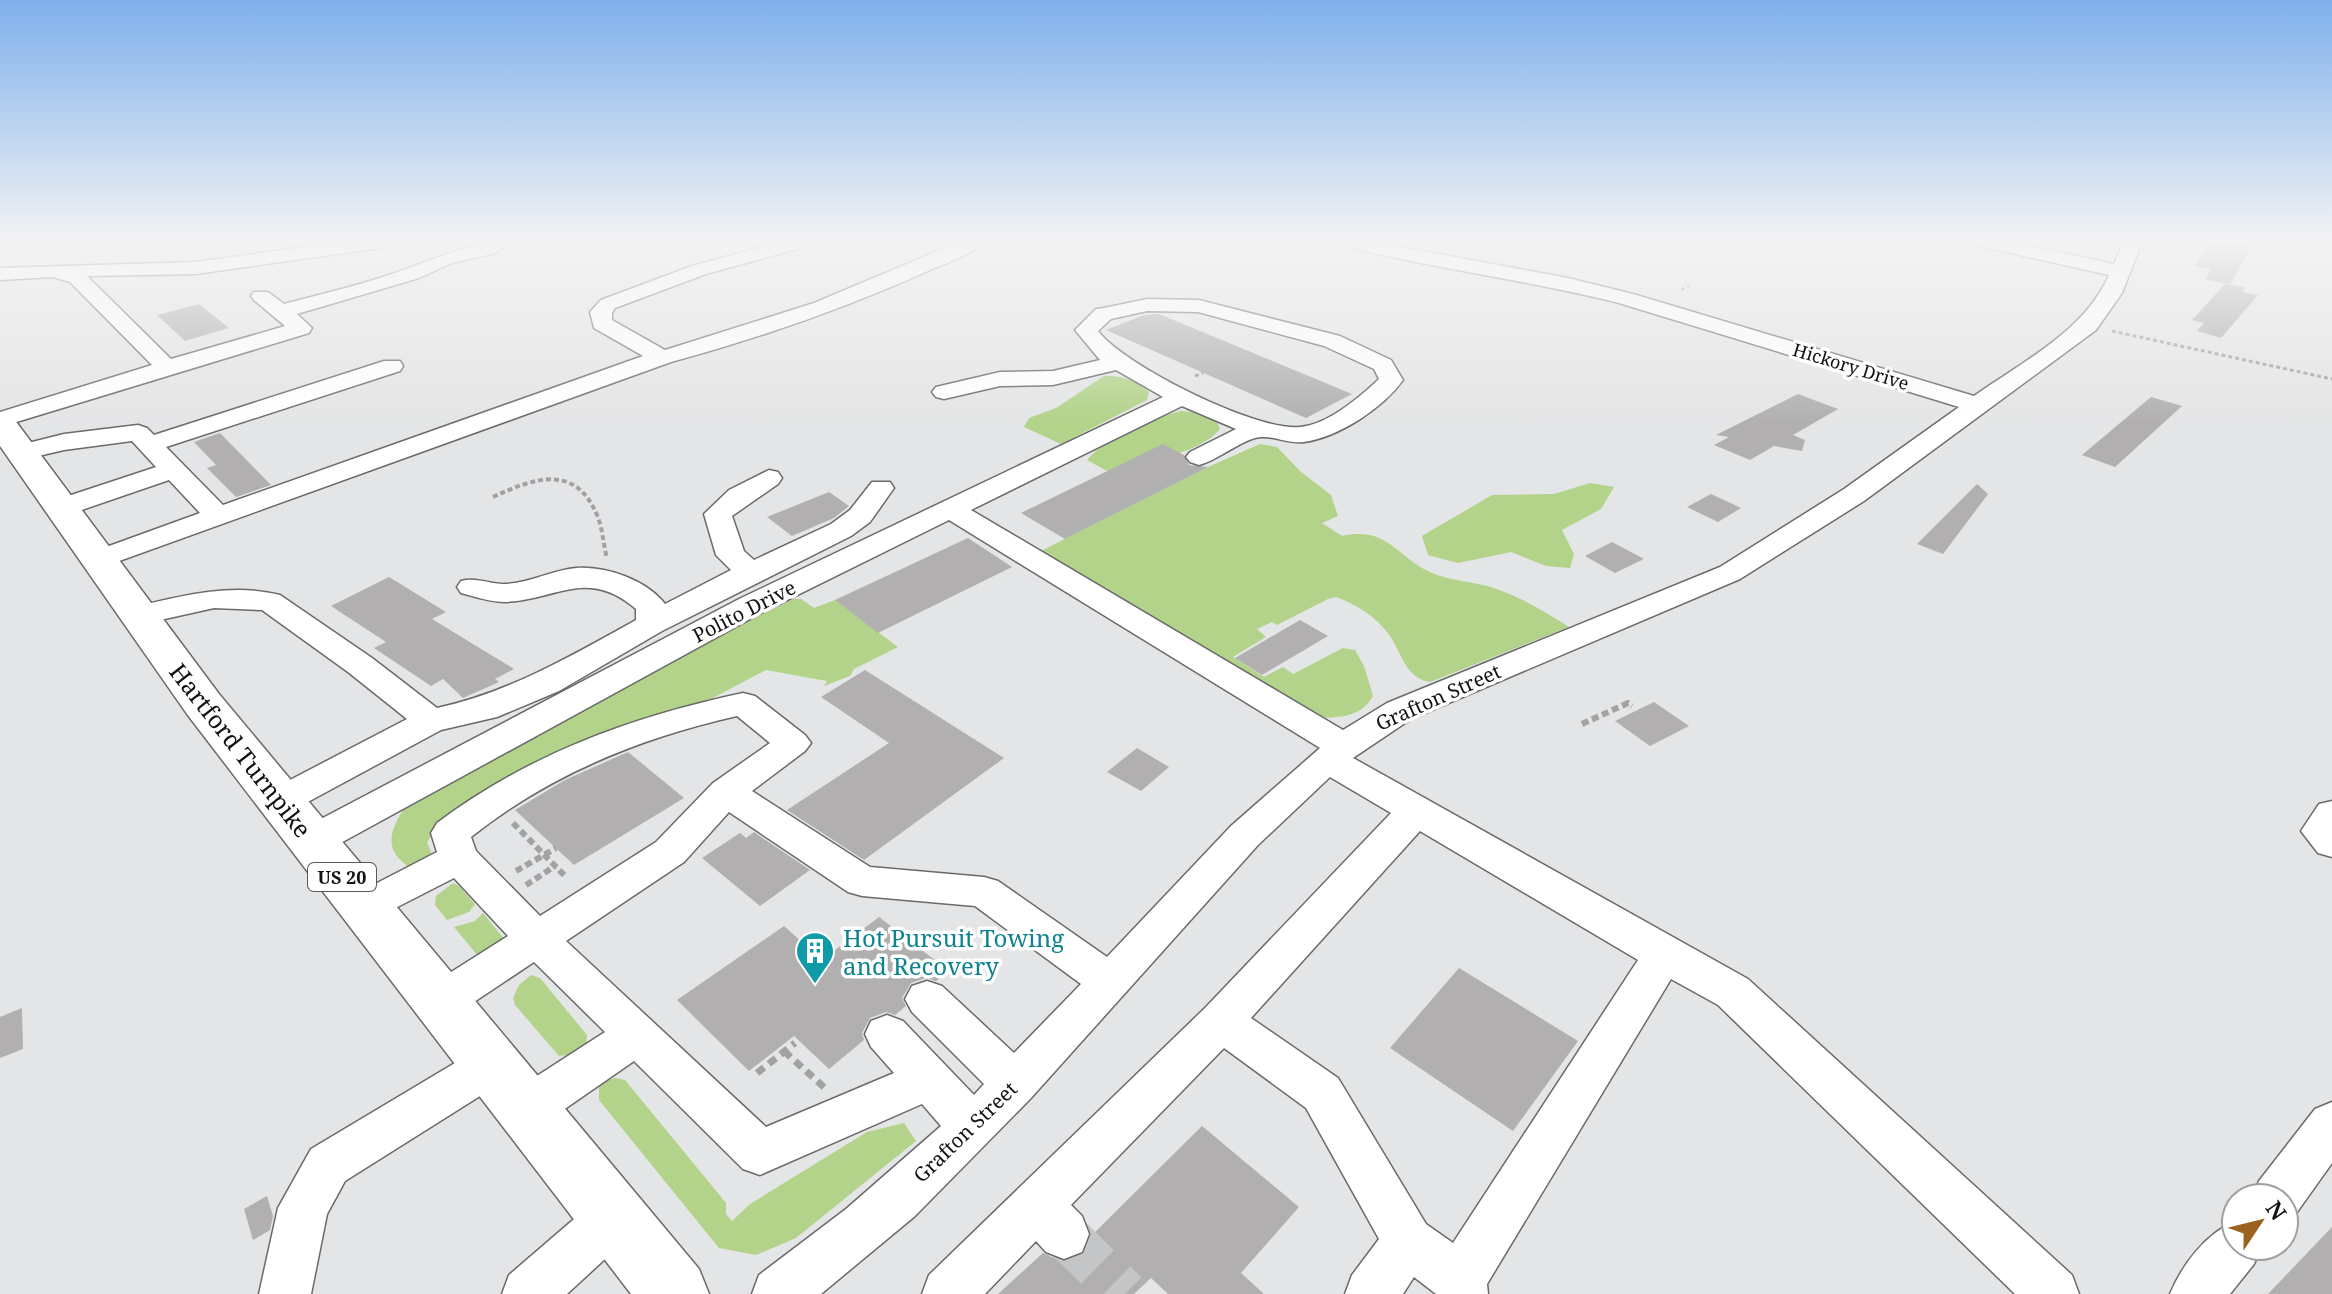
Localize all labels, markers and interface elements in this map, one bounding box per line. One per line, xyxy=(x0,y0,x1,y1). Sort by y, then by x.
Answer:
street label: Hickory Drive xyxy=(1790,337,1912,395)
street label: Polito Drive xyxy=(688,573,800,649)
street label: Hartford Turnpike xyxy=(162,656,320,844)
street label: Grafton Street xyxy=(1371,657,1505,737)
road number: US 20 xyxy=(308,863,376,891)
place label: Hot Pursuit Towing and Recovery xyxy=(843,921,1064,982)
building icon: Hot Pursuit Towing and Recovery xyxy=(794,930,836,985)
street label: Grafton Street xyxy=(907,1076,1023,1188)
north arrow xyxy=(2220,1182,2300,1262)
text: N xyxy=(2260,1194,2294,1226)

